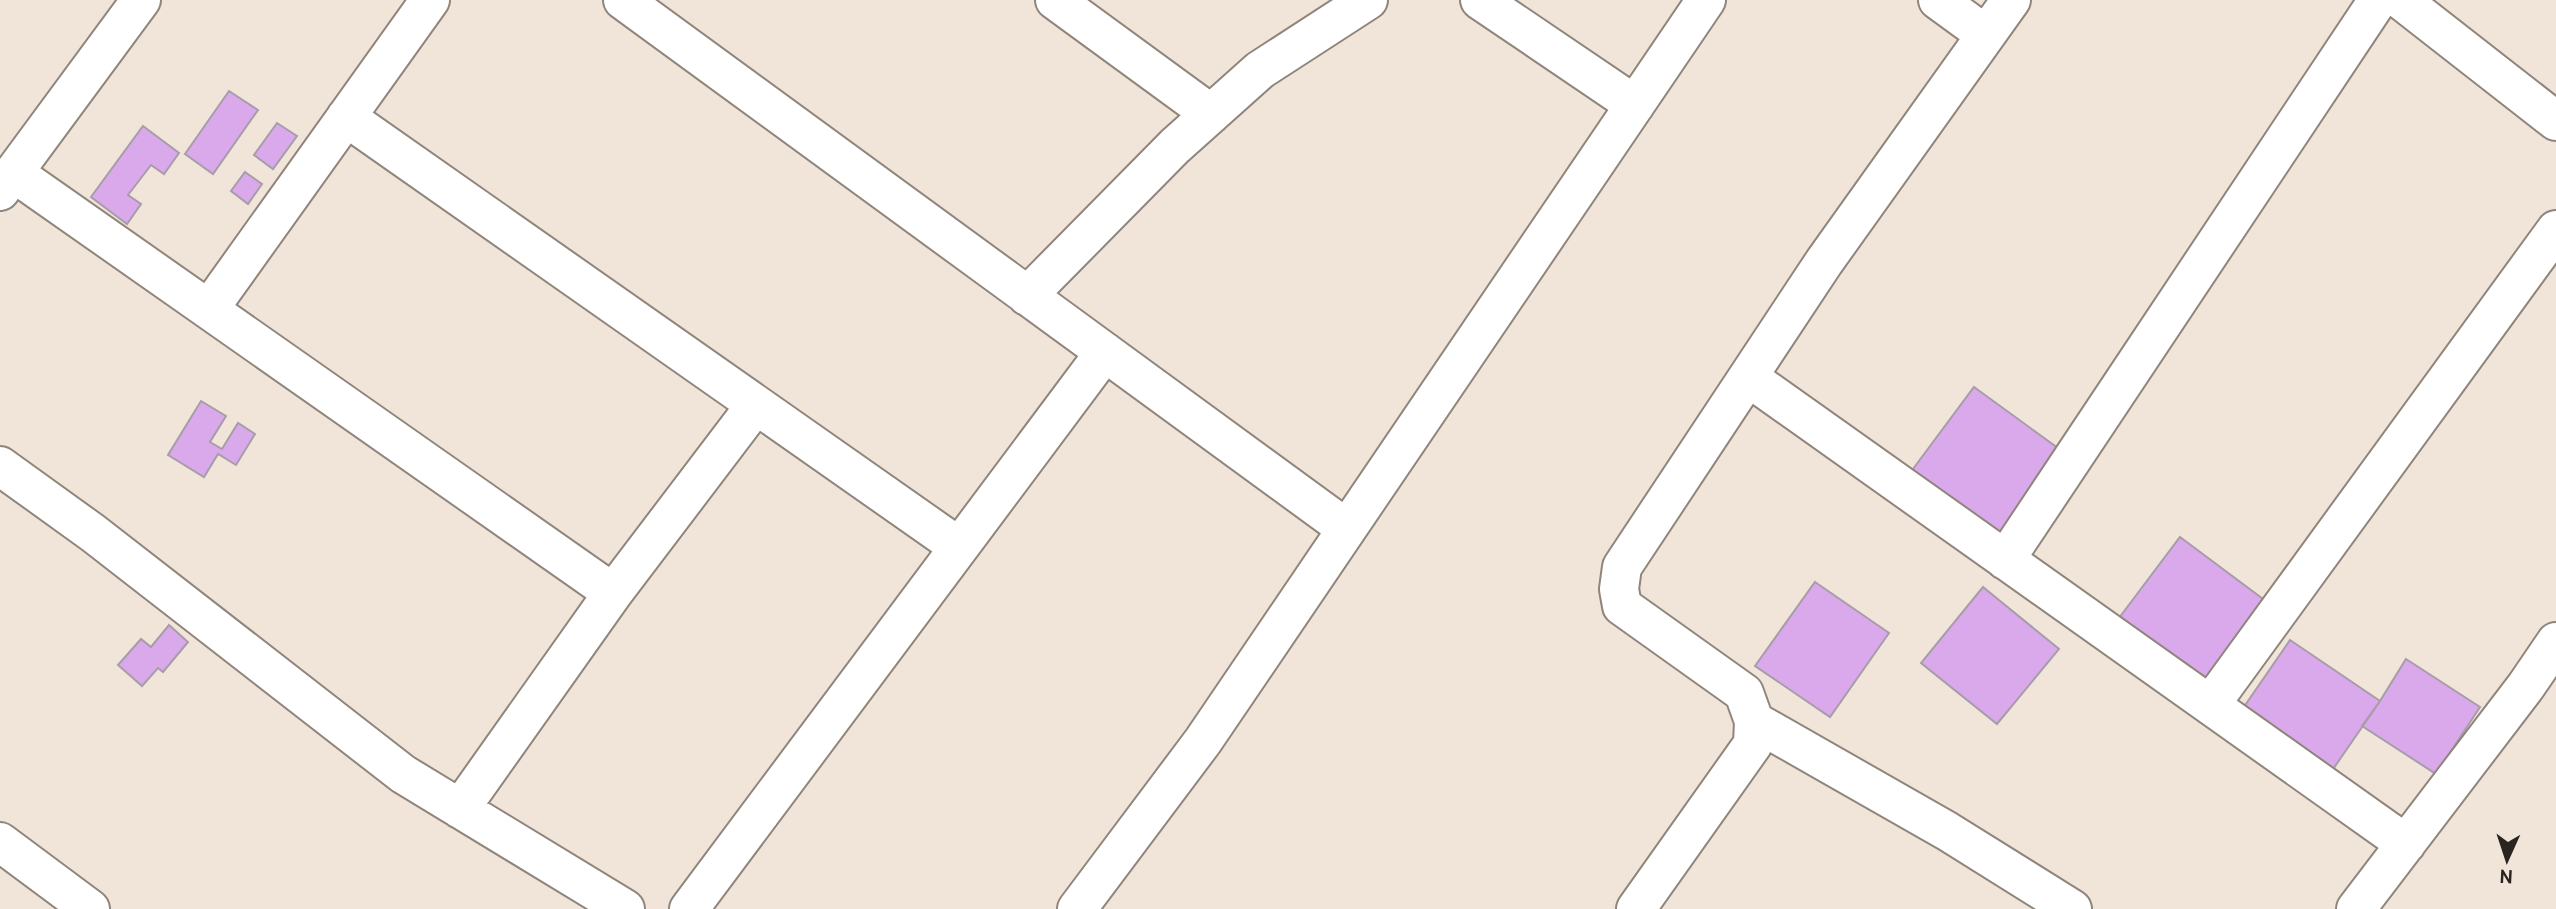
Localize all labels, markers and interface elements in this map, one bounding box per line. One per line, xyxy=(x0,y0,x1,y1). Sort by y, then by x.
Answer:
north arrow xyxy=(2472,825,2542,895)
text: N xyxy=(2499,865,2513,888)

